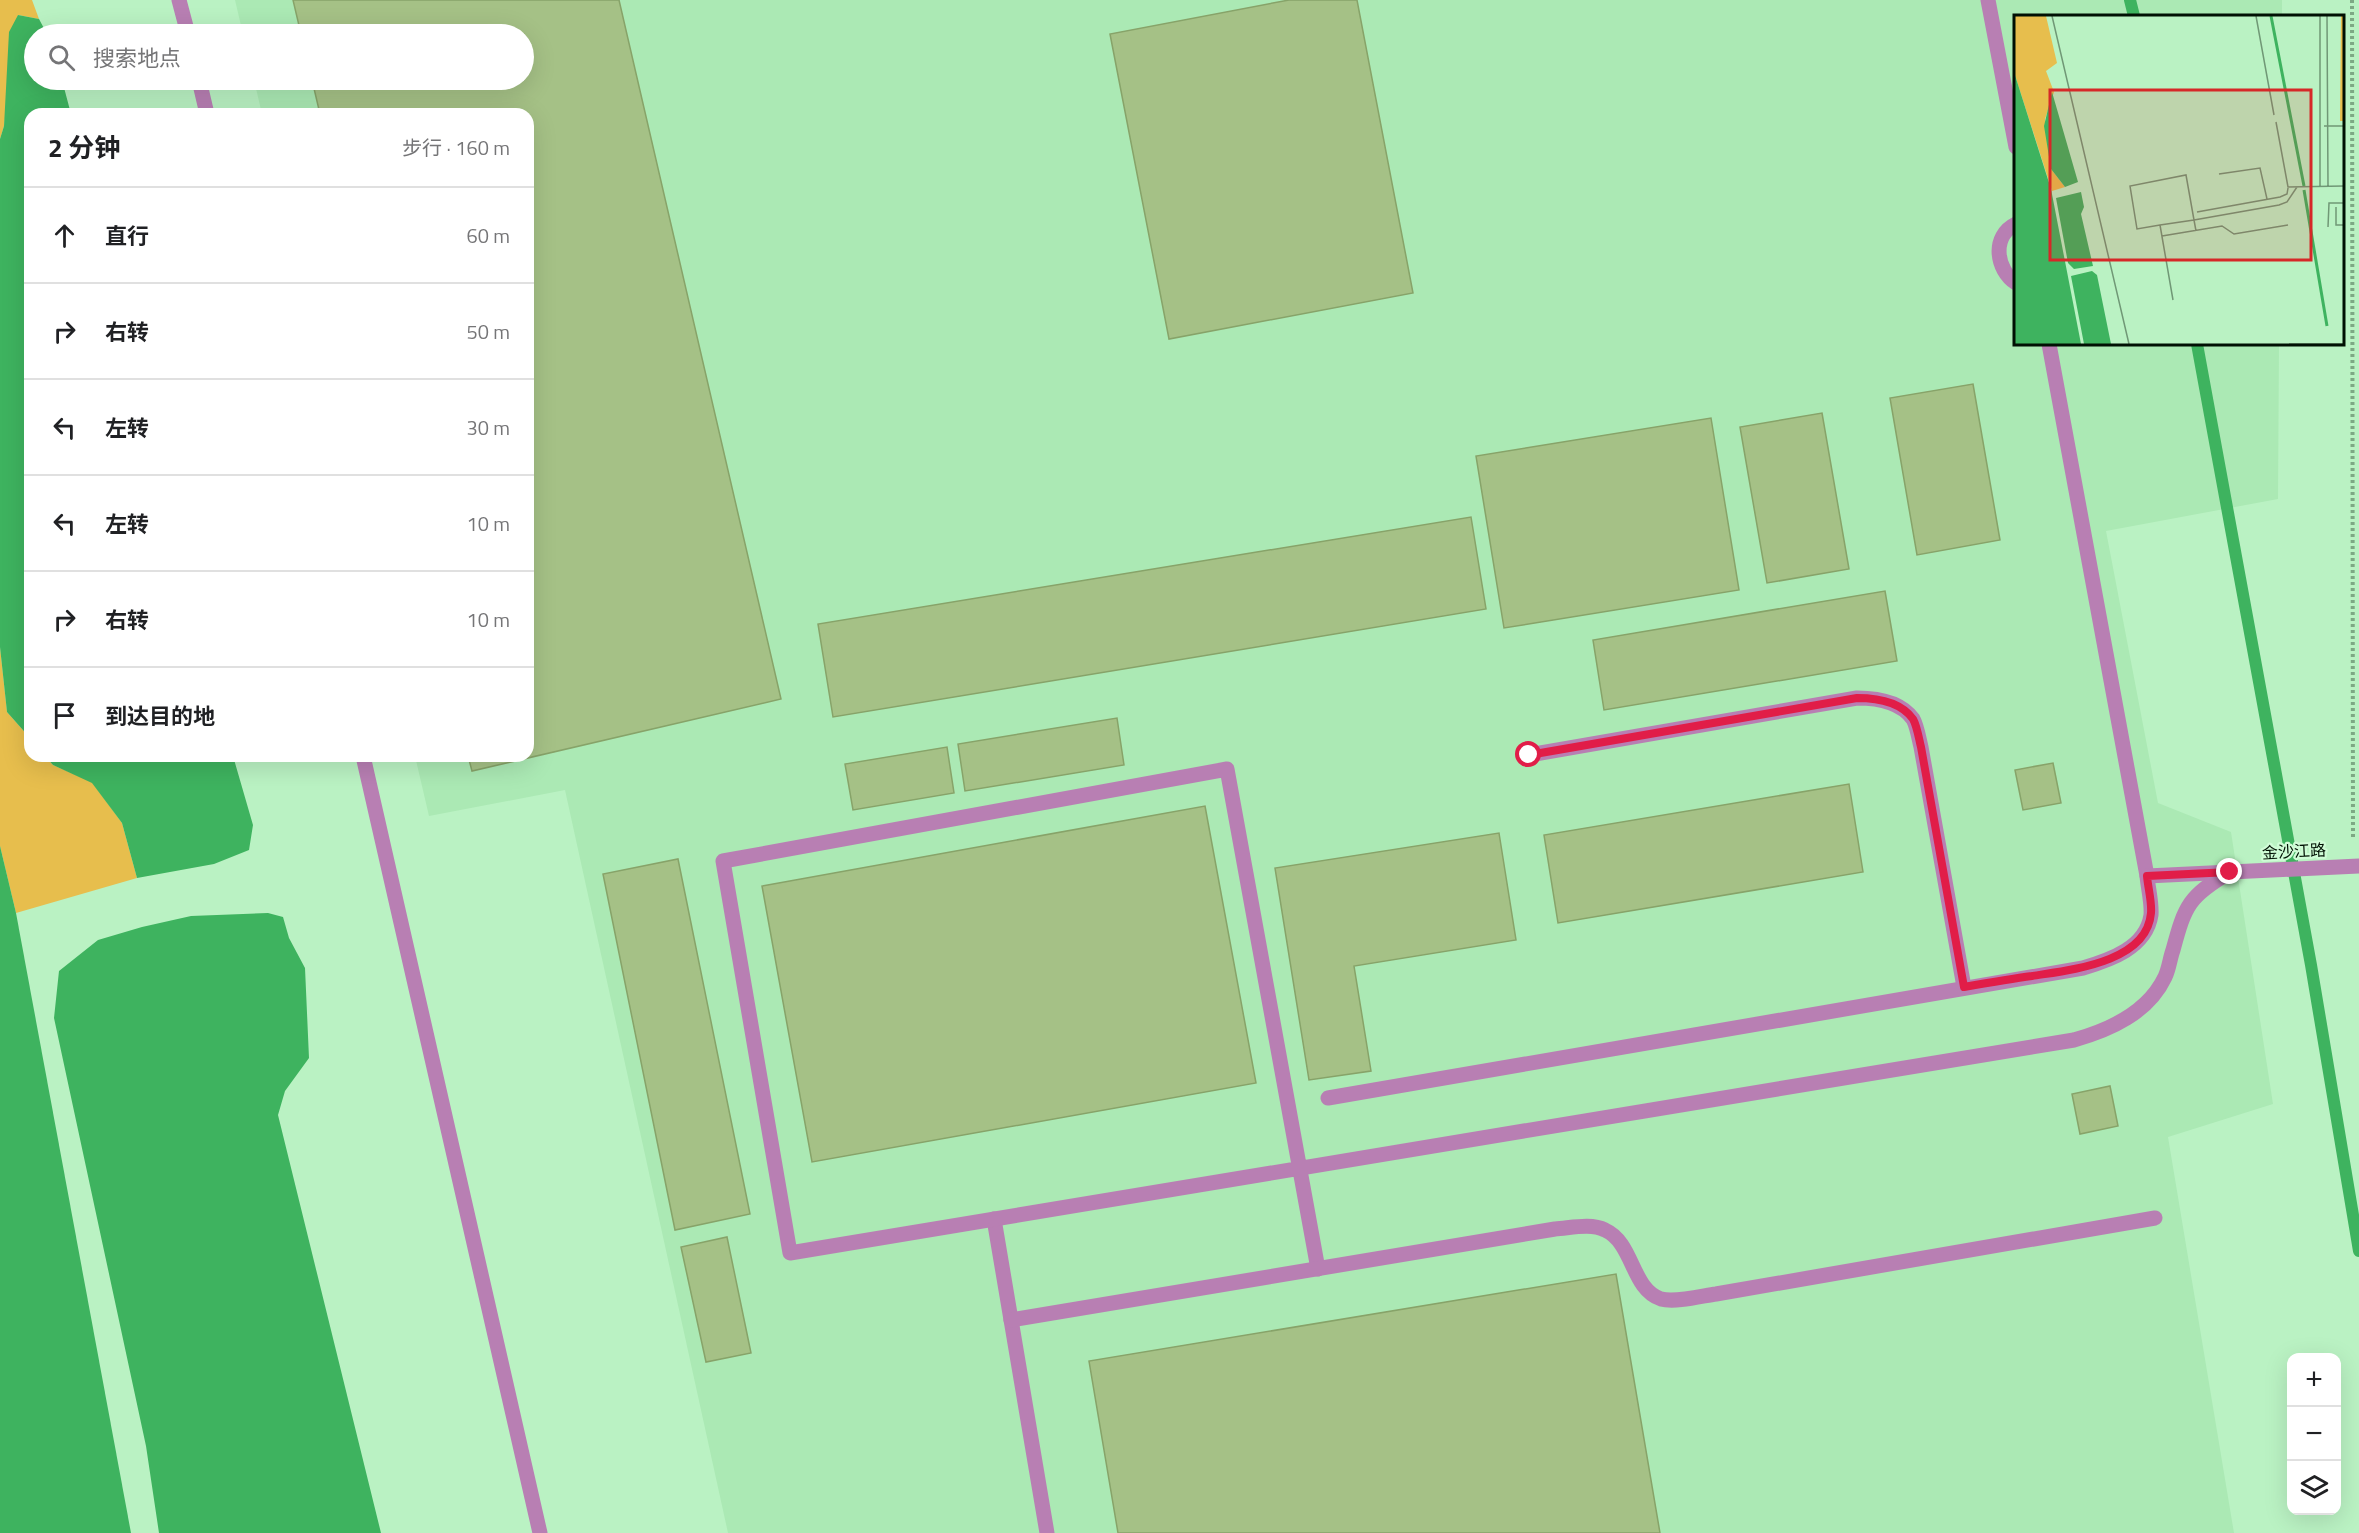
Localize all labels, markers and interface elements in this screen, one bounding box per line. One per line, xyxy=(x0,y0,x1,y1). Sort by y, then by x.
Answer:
inset map xyxy=(2014,15,2344,345)
search box xyxy=(24,24,534,90)
icon: search xyxy=(45,41,78,74)
text: 搜索地点 xyxy=(93,41,181,75)
text: 2 分钟 xyxy=(48,128,120,167)
text: 步行 · 160 m xyxy=(402,132,510,163)
icon: ahead xyxy=(48,219,81,252)
text: 直行 xyxy=(105,219,149,253)
text: 60 m xyxy=(466,220,510,251)
icon: right xyxy=(48,315,81,348)
text: 右转 xyxy=(105,315,149,349)
text: 50 m xyxy=(466,316,510,347)
icon: left xyxy=(48,411,81,444)
text: 左转 xyxy=(105,411,149,445)
text: 30 m xyxy=(466,412,510,443)
icon: left xyxy=(48,507,81,540)
text: 左转 xyxy=(105,507,149,541)
text: 10 m xyxy=(466,508,510,539)
icon: right xyxy=(48,603,81,636)
text: 右转 xyxy=(105,603,149,637)
text: 10 m xyxy=(466,604,510,635)
icon: arrive xyxy=(48,699,81,732)
text: 到达目的地 xyxy=(105,699,215,733)
route start xyxy=(1515,741,1541,767)
street label: 金沙江路 xyxy=(2261,837,2327,865)
route end xyxy=(2216,858,2242,884)
map controls xyxy=(2287,1353,2341,1515)
button: + xyxy=(2287,1353,2341,1407)
button: − xyxy=(2287,1407,2341,1461)
button: layers xyxy=(2287,1461,2341,1515)

